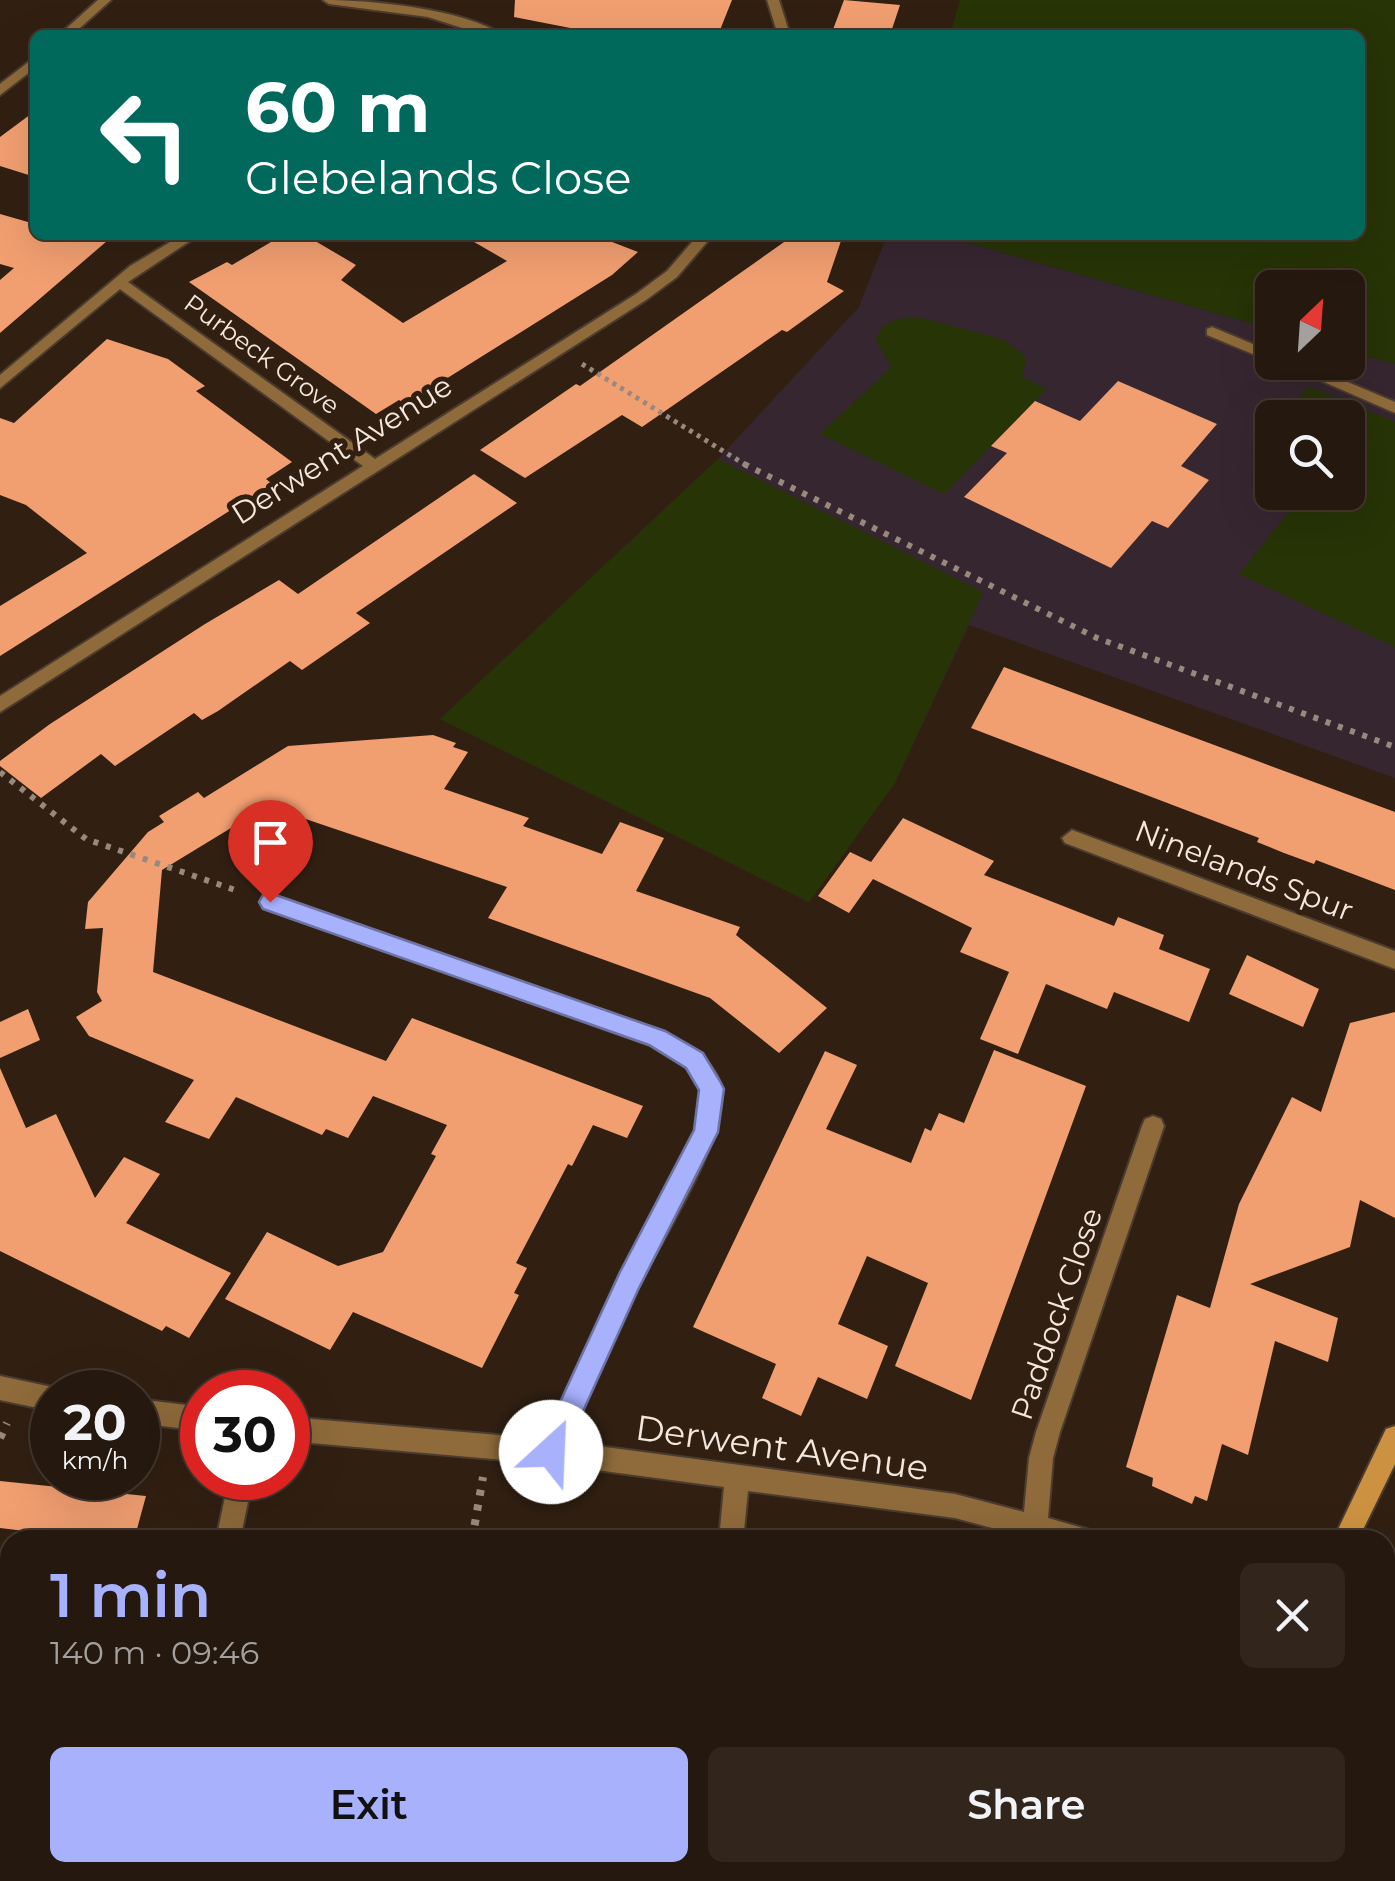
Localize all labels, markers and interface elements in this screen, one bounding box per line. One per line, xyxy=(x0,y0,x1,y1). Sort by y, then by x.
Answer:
text: 60 m xyxy=(245,64,430,150)
icon: left xyxy=(80,70,210,200)
text: Glebelands Close xyxy=(245,150,631,205)
north arrow xyxy=(1255,270,1365,380)
map controls xyxy=(1255,270,1365,510)
street label: Purbeck Grove xyxy=(179,288,345,420)
street label: Derwent Avenue xyxy=(225,367,459,532)
button: search xyxy=(1255,400,1365,510)
pin xyxy=(228,800,313,903)
street label: Ninelands Spur xyxy=(1130,812,1359,929)
icon: arrive xyxy=(243,815,298,870)
street label: Paddock Close xyxy=(1003,1203,1110,1425)
speed limit sign: 30 xyxy=(180,1370,310,1500)
text: 20 xyxy=(63,1392,127,1453)
position arrow xyxy=(499,1400,603,1504)
street label: Derwent Avenue xyxy=(633,1406,931,1489)
text: km/h xyxy=(62,1445,128,1475)
text: 1 min xyxy=(50,1559,211,1632)
button: close xyxy=(1240,1563,1345,1668)
text: 140 m · 09:46 xyxy=(50,1633,259,1672)
button: Exit xyxy=(50,1747,688,1862)
button: Share xyxy=(708,1747,1345,1862)

